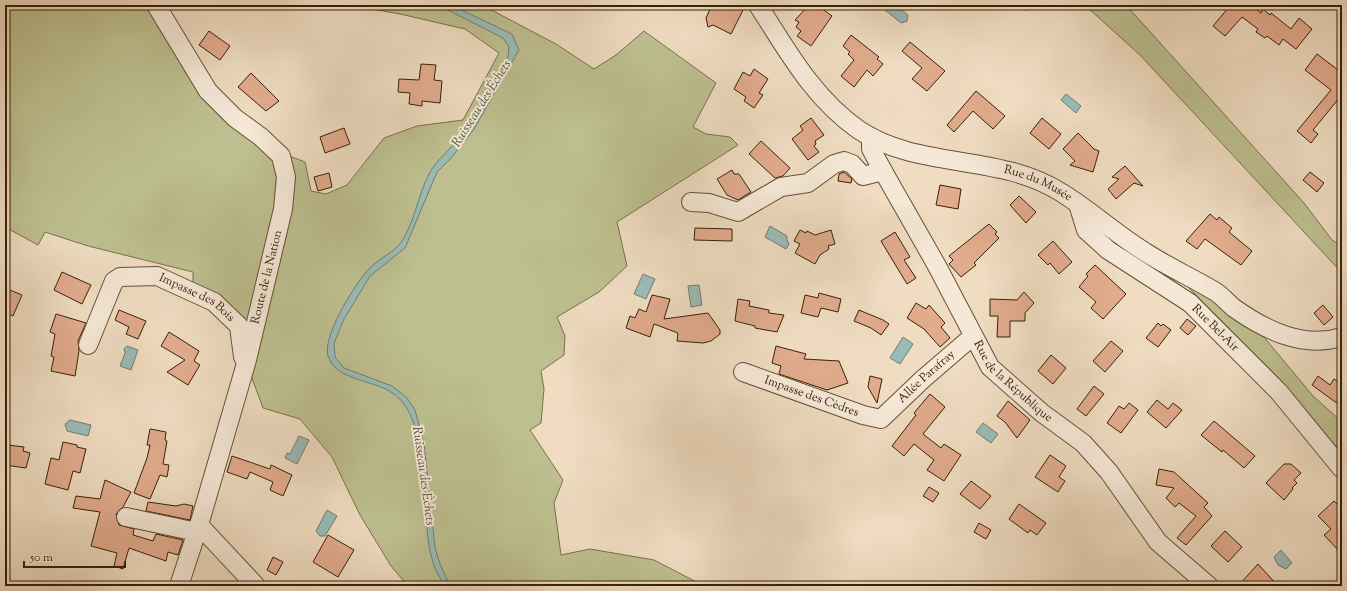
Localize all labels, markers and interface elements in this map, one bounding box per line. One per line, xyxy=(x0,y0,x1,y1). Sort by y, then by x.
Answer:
water label: Ruisseau des Échets xyxy=(447,56,516,151)
street label: Rue du Musée xyxy=(1002,161,1076,206)
street label: Route de la Nation xyxy=(247,228,287,326)
street label: Impasse des Bois xyxy=(156,269,239,327)
street label: Rue Bel-Air xyxy=(1187,300,1243,356)
street label: Rue de la République xyxy=(969,337,1056,427)
street label: Allée Parafray xyxy=(894,346,959,408)
street label: Impasse des Cèdres xyxy=(762,371,862,422)
water label: Ruisseau des Échets xyxy=(407,425,440,527)
scale bar xyxy=(24,543,125,569)
text: 50 m xyxy=(29,549,53,567)

